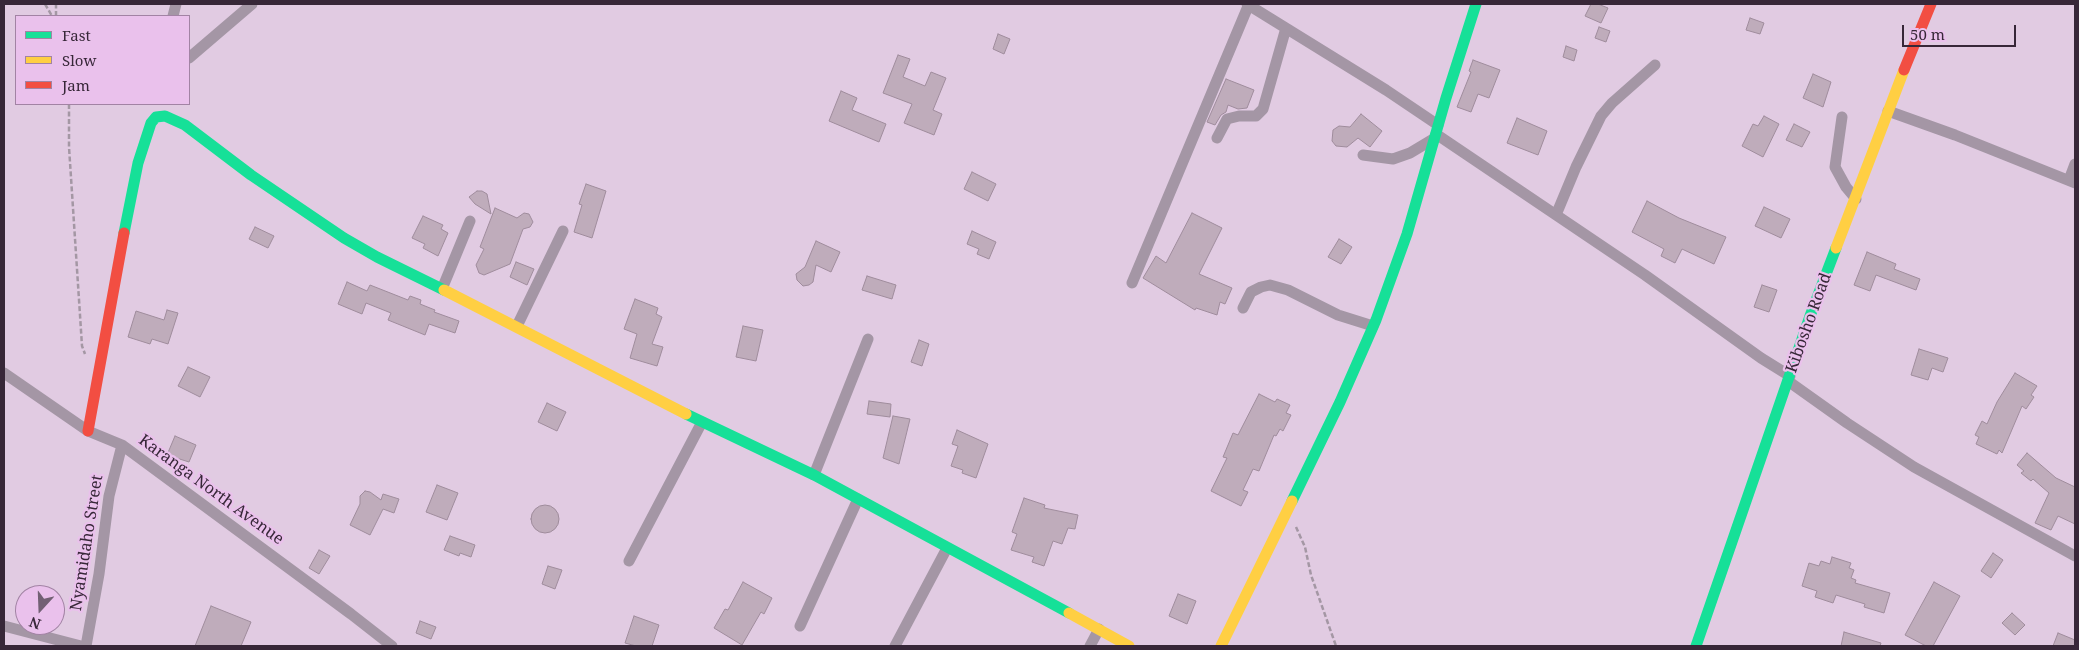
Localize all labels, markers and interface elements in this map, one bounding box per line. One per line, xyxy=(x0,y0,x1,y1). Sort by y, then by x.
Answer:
legend xyxy=(15,15,190,105)
scale bar xyxy=(1904,15,2018,47)
text: 50 m xyxy=(1910,24,1945,44)
text: Fast xyxy=(62,25,91,45)
text: Slow xyxy=(62,50,96,70)
text: Jam xyxy=(62,75,90,95)
street label: Kibosho Road xyxy=(1782,271,1836,375)
street label: Karanga North Avenue xyxy=(135,431,287,549)
street label: Nyamidaho Street xyxy=(67,474,107,612)
north arrow xyxy=(15,585,65,635)
text: N xyxy=(27,613,43,634)

